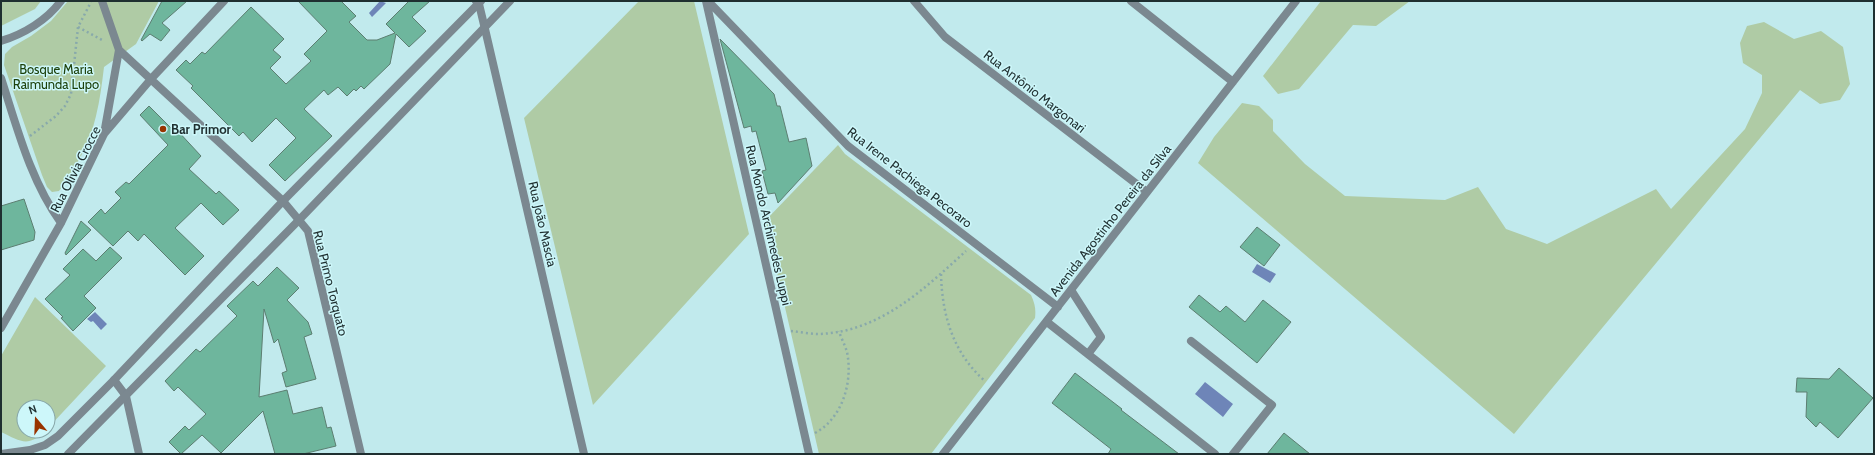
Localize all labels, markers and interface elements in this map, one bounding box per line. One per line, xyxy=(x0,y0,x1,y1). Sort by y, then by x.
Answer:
street label: Rua Antônio Margonari xyxy=(981,46,1089,136)
park label: Bosque Maria Raimunda Lupo xyxy=(13,61,99,92)
place label: Bar Primor xyxy=(171,121,232,137)
street label: Rua Olivia Crocce xyxy=(46,123,104,215)
street label: Rua Irene Pachiega Pecoraro xyxy=(844,123,976,231)
marker: Bar Primor xyxy=(158,124,168,134)
street label: Avenida Agostinho Pereira da Silva xyxy=(1046,140,1175,299)
street label: Rua Mondo Archimedes Luppi xyxy=(743,143,795,307)
street label: Rua João Mascia xyxy=(525,180,561,269)
street label: Rua Primo Torquato xyxy=(310,229,352,337)
north arrow xyxy=(16,399,56,439)
text: N xyxy=(27,402,39,417)

